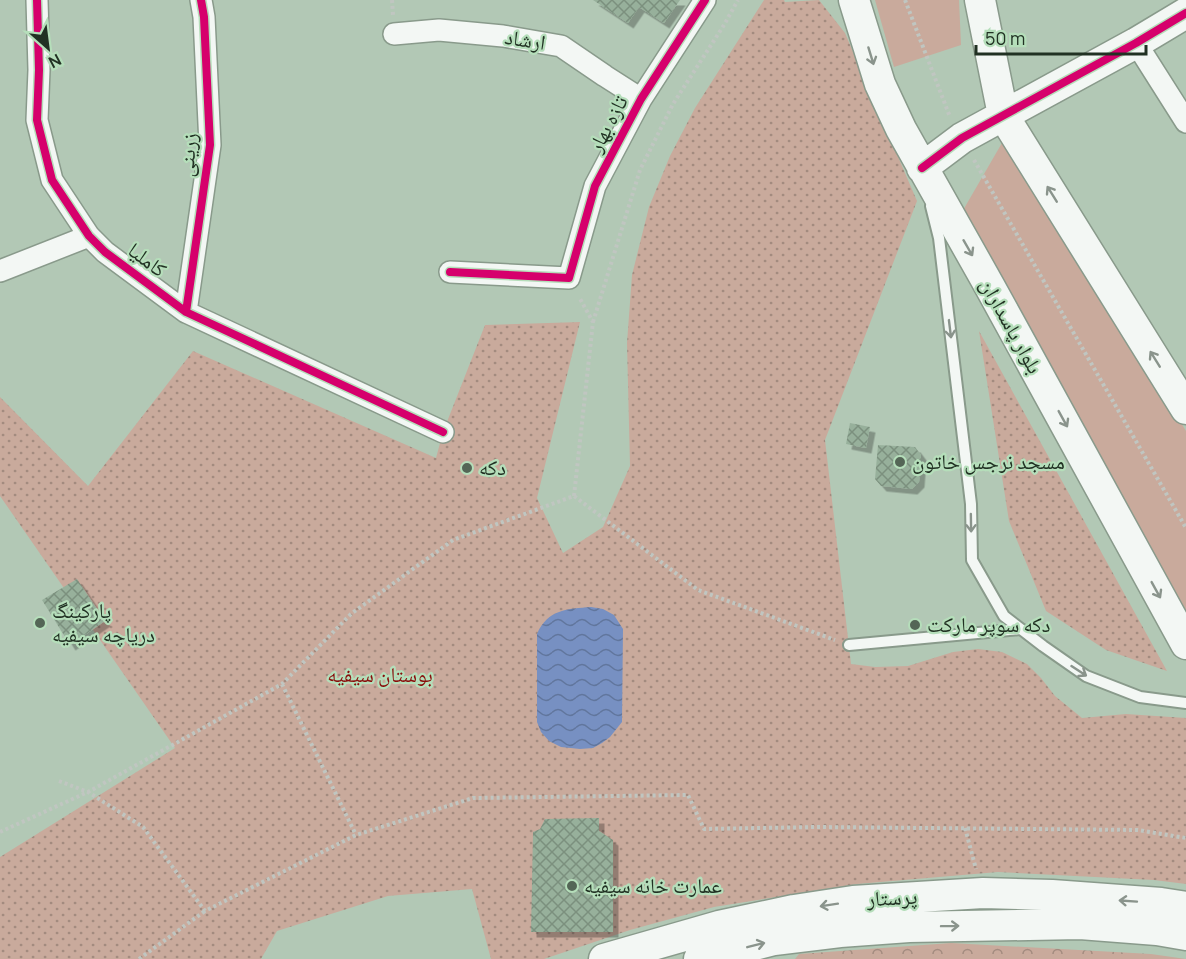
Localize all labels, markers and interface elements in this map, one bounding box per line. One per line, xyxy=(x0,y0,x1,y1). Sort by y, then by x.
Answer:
north arrow xyxy=(18,18,78,78)
scale bar xyxy=(976,18,1146,56)
street label: ارشاد xyxy=(503,22,548,56)
text: 50 m xyxy=(985,26,1025,50)
one-way arrow xyxy=(866,46,877,65)
text: N xyxy=(45,49,65,74)
street label: تازه بهار xyxy=(580,90,634,158)
street label: زرینی xyxy=(171,132,203,178)
one-way arrow xyxy=(1045,186,1057,203)
street label: کاملیا xyxy=(123,235,173,283)
one-way arrow xyxy=(962,239,974,256)
street label: بلوار پاسداران xyxy=(974,273,1050,378)
one-way arrow xyxy=(945,319,956,338)
one-way arrow xyxy=(1149,351,1161,368)
one-way arrow xyxy=(1057,410,1069,427)
place label: مسجد نرجس خاتون xyxy=(912,447,1065,475)
place label: دکه xyxy=(479,453,506,481)
marker: مسجد نرجس خاتون xyxy=(893,455,907,469)
marker: دکه xyxy=(460,461,474,475)
one-way arrow xyxy=(966,512,977,532)
one-way arrow xyxy=(1150,581,1162,598)
place label: پارکینگ دریاچه سیفیه xyxy=(52,596,155,648)
place label: دکه سوپر مارکت xyxy=(927,610,1051,638)
marker: پارکینگ دریاچه سیفیه xyxy=(33,616,47,630)
marker: دکه سوپر مارکت xyxy=(908,618,922,632)
park label: بوستان سیفیه xyxy=(327,660,433,688)
one-way arrow xyxy=(1070,665,1087,677)
place label: عمارت خانه سیفیه xyxy=(584,871,722,899)
marker: عمارت خانه سیفیه xyxy=(565,879,579,893)
street label: پرستار xyxy=(865,882,918,912)
one-way arrow xyxy=(1118,895,1138,906)
one-way arrow xyxy=(819,899,839,910)
one-way arrow xyxy=(939,920,959,932)
one-way arrow xyxy=(746,938,765,950)

